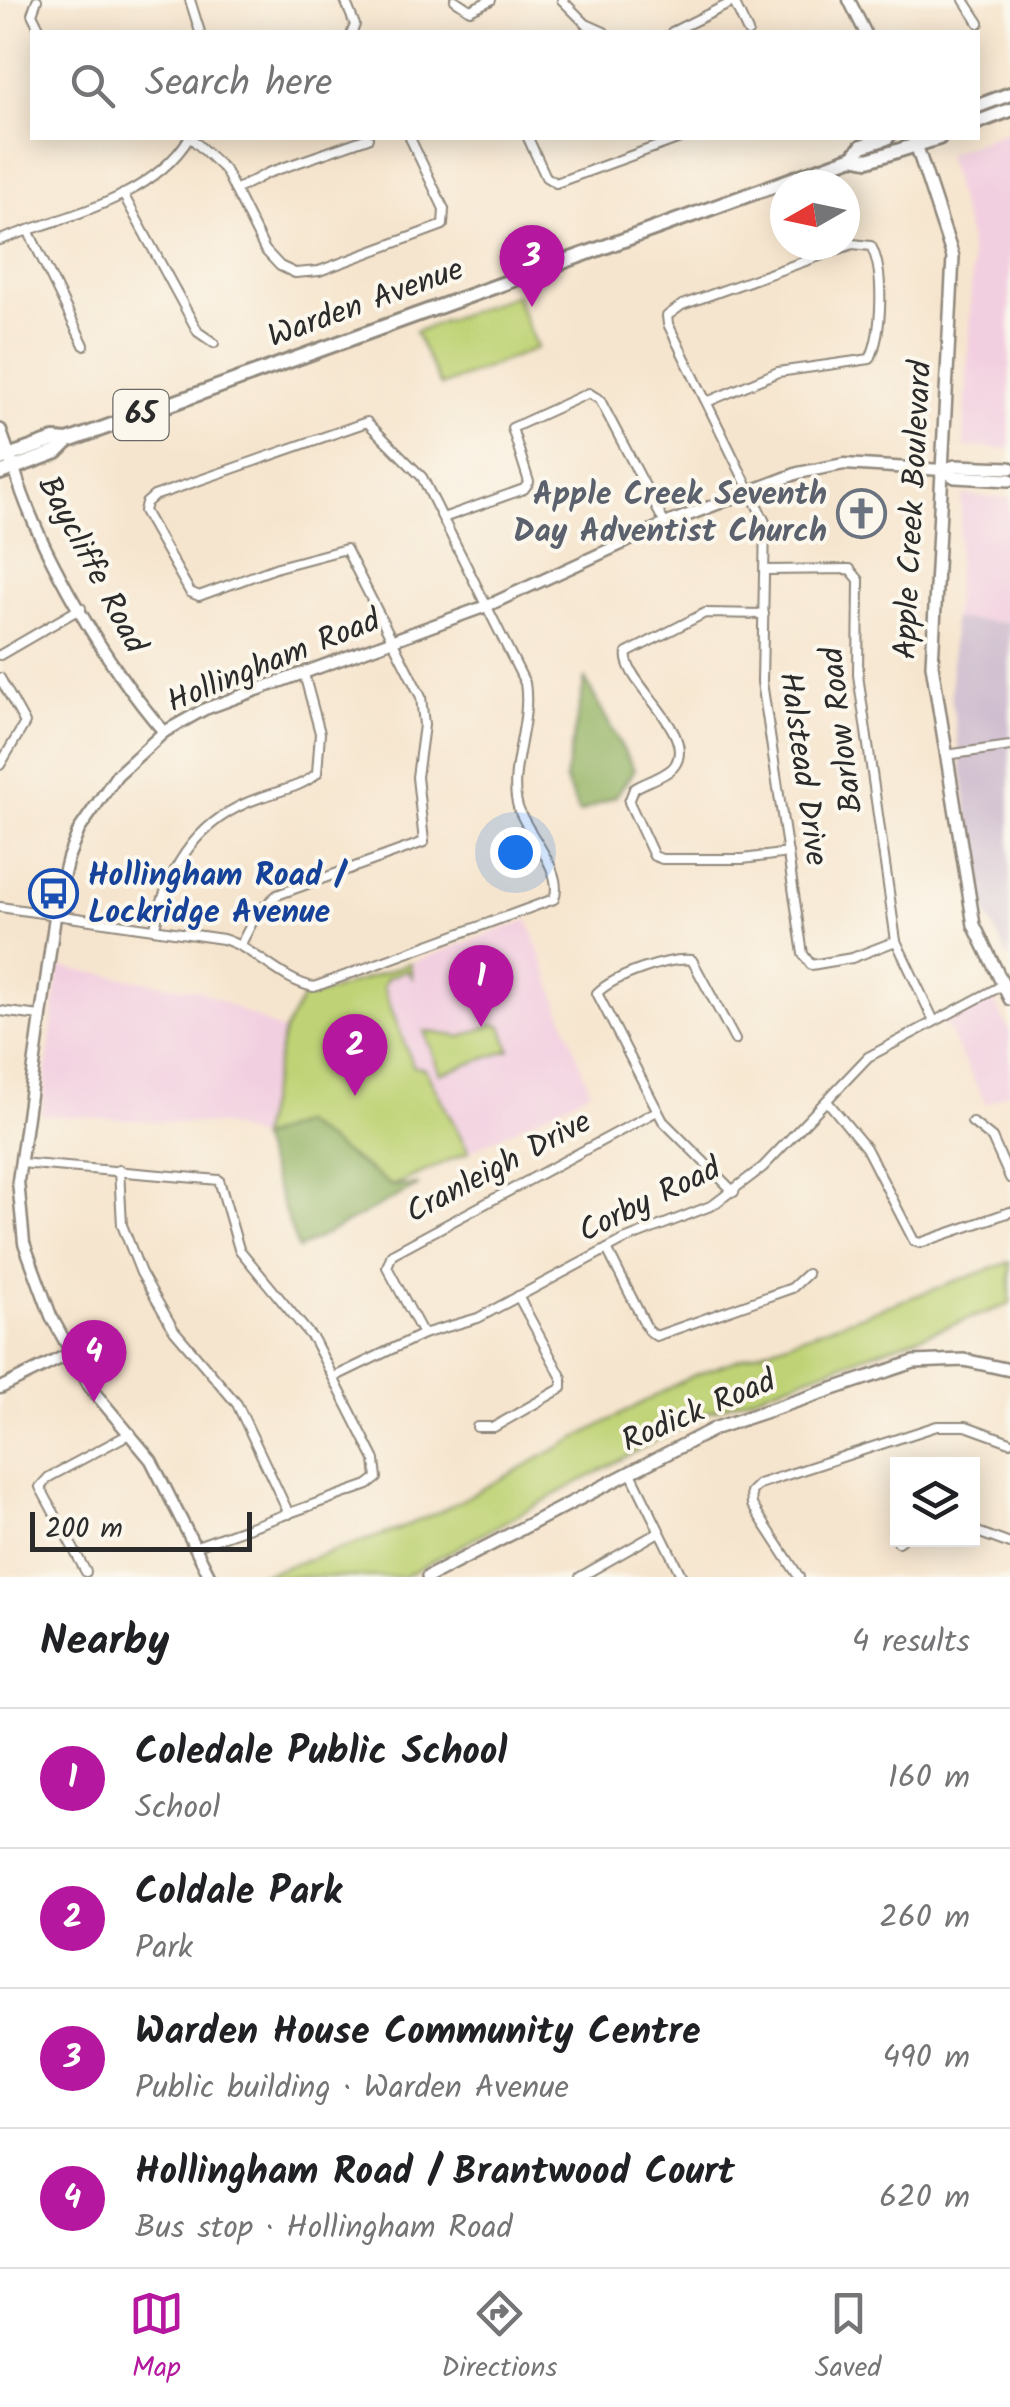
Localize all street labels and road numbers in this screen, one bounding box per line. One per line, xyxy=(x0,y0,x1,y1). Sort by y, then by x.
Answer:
street label: Warden Avenue xyxy=(261,245,471,363)
street label: Apple Creek Boulevard xyxy=(881,358,947,661)
road number: 65 xyxy=(114,390,168,440)
street label: Baycliffe Road xyxy=(23,467,160,664)
street label: Hollingham Road xyxy=(160,596,389,728)
street label: Barlow Road xyxy=(807,643,878,816)
street label: Halstead Drive xyxy=(763,669,841,869)
street label: Cranleigh Drive xyxy=(397,1098,601,1238)
street label: Corby Road xyxy=(570,1144,731,1257)
street label: Rodick Road xyxy=(614,1356,785,1467)

